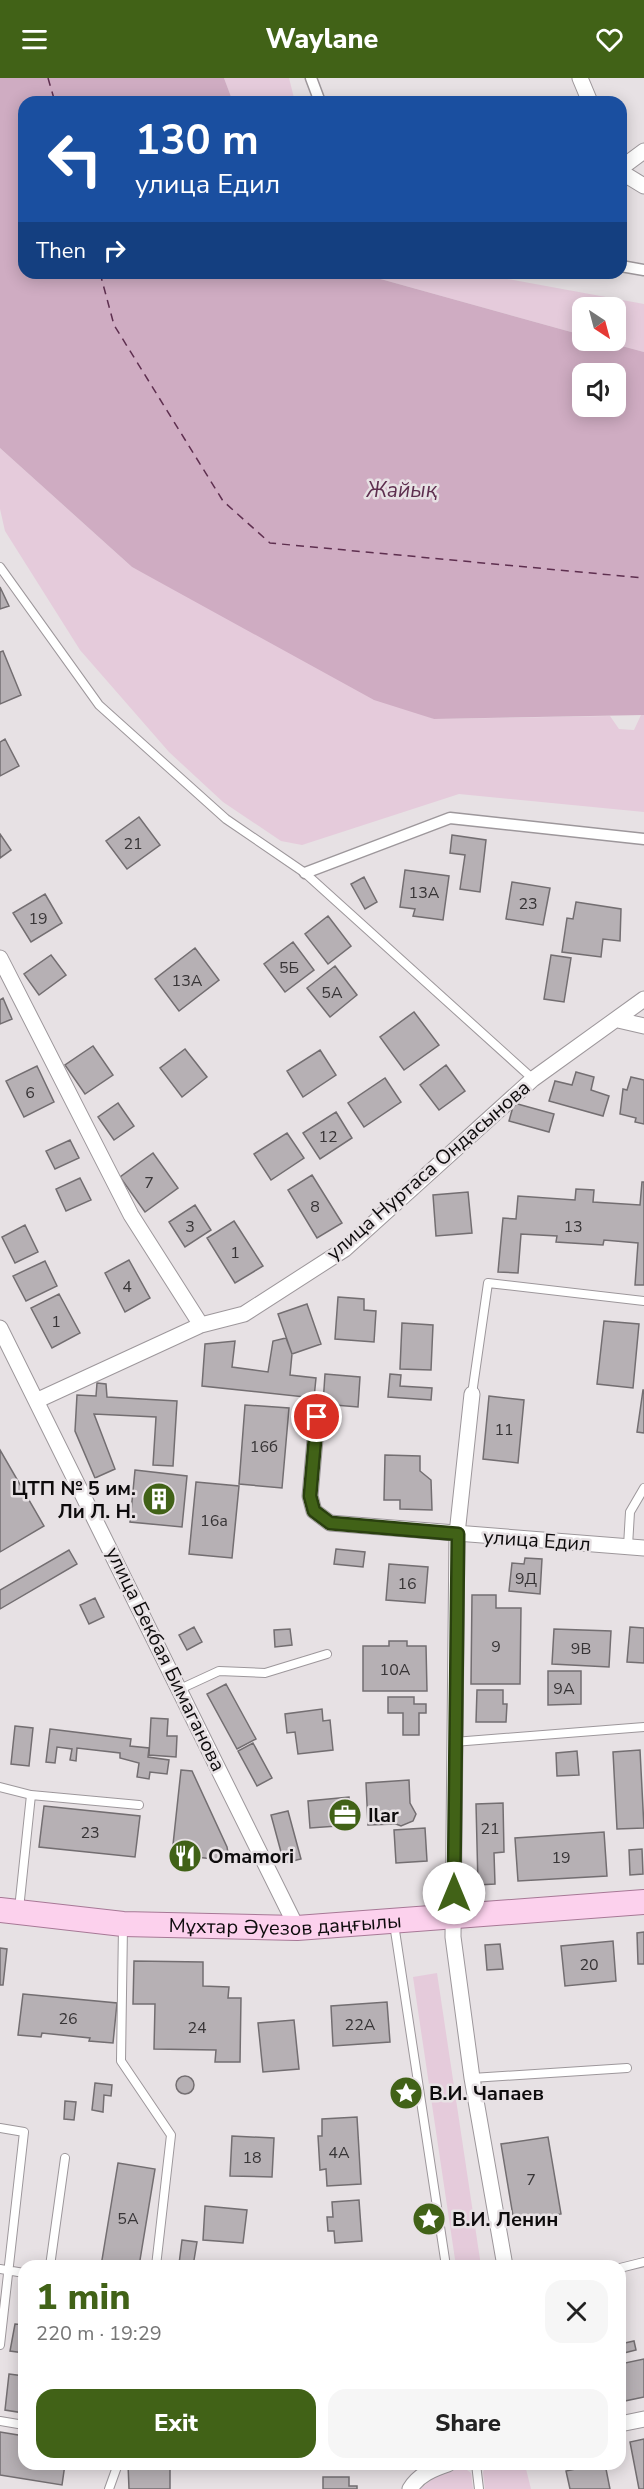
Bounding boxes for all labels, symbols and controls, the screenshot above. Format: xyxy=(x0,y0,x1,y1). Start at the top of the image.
text: Waylane xyxy=(266,21,378,58)
icon: menu xyxy=(18,23,51,56)
icon: heart xyxy=(593,23,626,56)
text: 130 m xyxy=(135,112,259,169)
icon: left xyxy=(36,120,114,198)
text: улица Едил xyxy=(135,166,280,203)
icon: right xyxy=(98,234,131,267)
text: Then xyxy=(36,236,86,266)
north arrow xyxy=(572,297,626,351)
map controls xyxy=(572,297,626,417)
button: sound xyxy=(572,363,626,417)
water label: Жайық xyxy=(365,476,438,504)
house number: 21 xyxy=(123,833,143,855)
house number: 13А xyxy=(409,882,440,904)
house number: 23 xyxy=(518,893,538,915)
house number: 19 xyxy=(28,908,48,930)
house number: 5Б xyxy=(279,957,299,979)
house number: 13А xyxy=(172,970,203,992)
house number: 5А xyxy=(321,982,343,1004)
street label: улица Нуртаса Ондасынова xyxy=(321,1074,536,1267)
house number: 6 xyxy=(25,1082,35,1104)
house number: 12 xyxy=(318,1126,338,1148)
house number: 7 xyxy=(144,1172,154,1194)
house number: 8 xyxy=(310,1196,320,1218)
house number: 3 xyxy=(185,1216,195,1238)
house number: 13 xyxy=(563,1216,583,1238)
house number: 1 xyxy=(230,1242,240,1264)
house number: 4 xyxy=(122,1276,132,1298)
house number: 1 xyxy=(51,1311,61,1333)
pin xyxy=(291,1391,342,1442)
icon: arrive xyxy=(300,1400,333,1433)
house number: 11 xyxy=(494,1419,514,1441)
house number: 16б xyxy=(250,1436,278,1458)
place label: ЦТП № 5 им. Ли Л. Н. xyxy=(12,1475,136,1525)
building icon: ЦТП № 5 им. Ли Л. Н. xyxy=(141,1481,177,1517)
house number: 16а xyxy=(200,1510,228,1532)
street label: улица Едил xyxy=(482,1523,592,1558)
street label: улица Бекбая Бимаганова xyxy=(99,1542,232,1776)
house number: 9Д xyxy=(515,1568,538,1590)
house number: 16 xyxy=(397,1573,417,1595)
house number: 9 xyxy=(491,1636,501,1658)
house number: 9В xyxy=(571,1638,591,1660)
house number: 10А xyxy=(380,1659,411,1681)
house number: 9А xyxy=(553,1678,575,1700)
office icon: Ilar xyxy=(327,1797,363,1833)
place label: Ilar xyxy=(368,1802,399,1829)
house number: 21 xyxy=(480,1818,500,1840)
house number: 23 xyxy=(80,1822,100,1844)
restaurant icon: Omamori xyxy=(167,1838,203,1874)
place label: Omamori xyxy=(208,1843,294,1870)
house number: 19 xyxy=(551,1847,571,1869)
position arrow xyxy=(422,1861,486,1925)
street label: Мұхтар Әуезов даңғылы xyxy=(168,1907,403,1942)
house number: 20 xyxy=(579,1954,599,1976)
house number: 26 xyxy=(58,2008,78,2030)
house number: 22А xyxy=(345,2014,376,2036)
house number: 24 xyxy=(187,2017,207,2039)
place icon: В.И. Чапаев xyxy=(388,2075,424,2111)
place label: В.И. Чапаев xyxy=(429,2080,544,2107)
house number: 4А xyxy=(328,2142,350,2164)
house number: 18 xyxy=(242,2147,262,2169)
house number: 7 xyxy=(526,2169,536,2191)
place icon: В.И. Ленин xyxy=(411,2201,447,2237)
place label: В.И. Ленин xyxy=(452,2206,558,2233)
house number: 5А xyxy=(117,2208,139,2230)
text: 1 min xyxy=(36,2273,131,2322)
button: close xyxy=(545,2280,608,2343)
text: 220 m · 19:29 xyxy=(36,2320,162,2347)
button: Exit xyxy=(36,2389,316,2458)
button: Share xyxy=(328,2389,608,2458)

